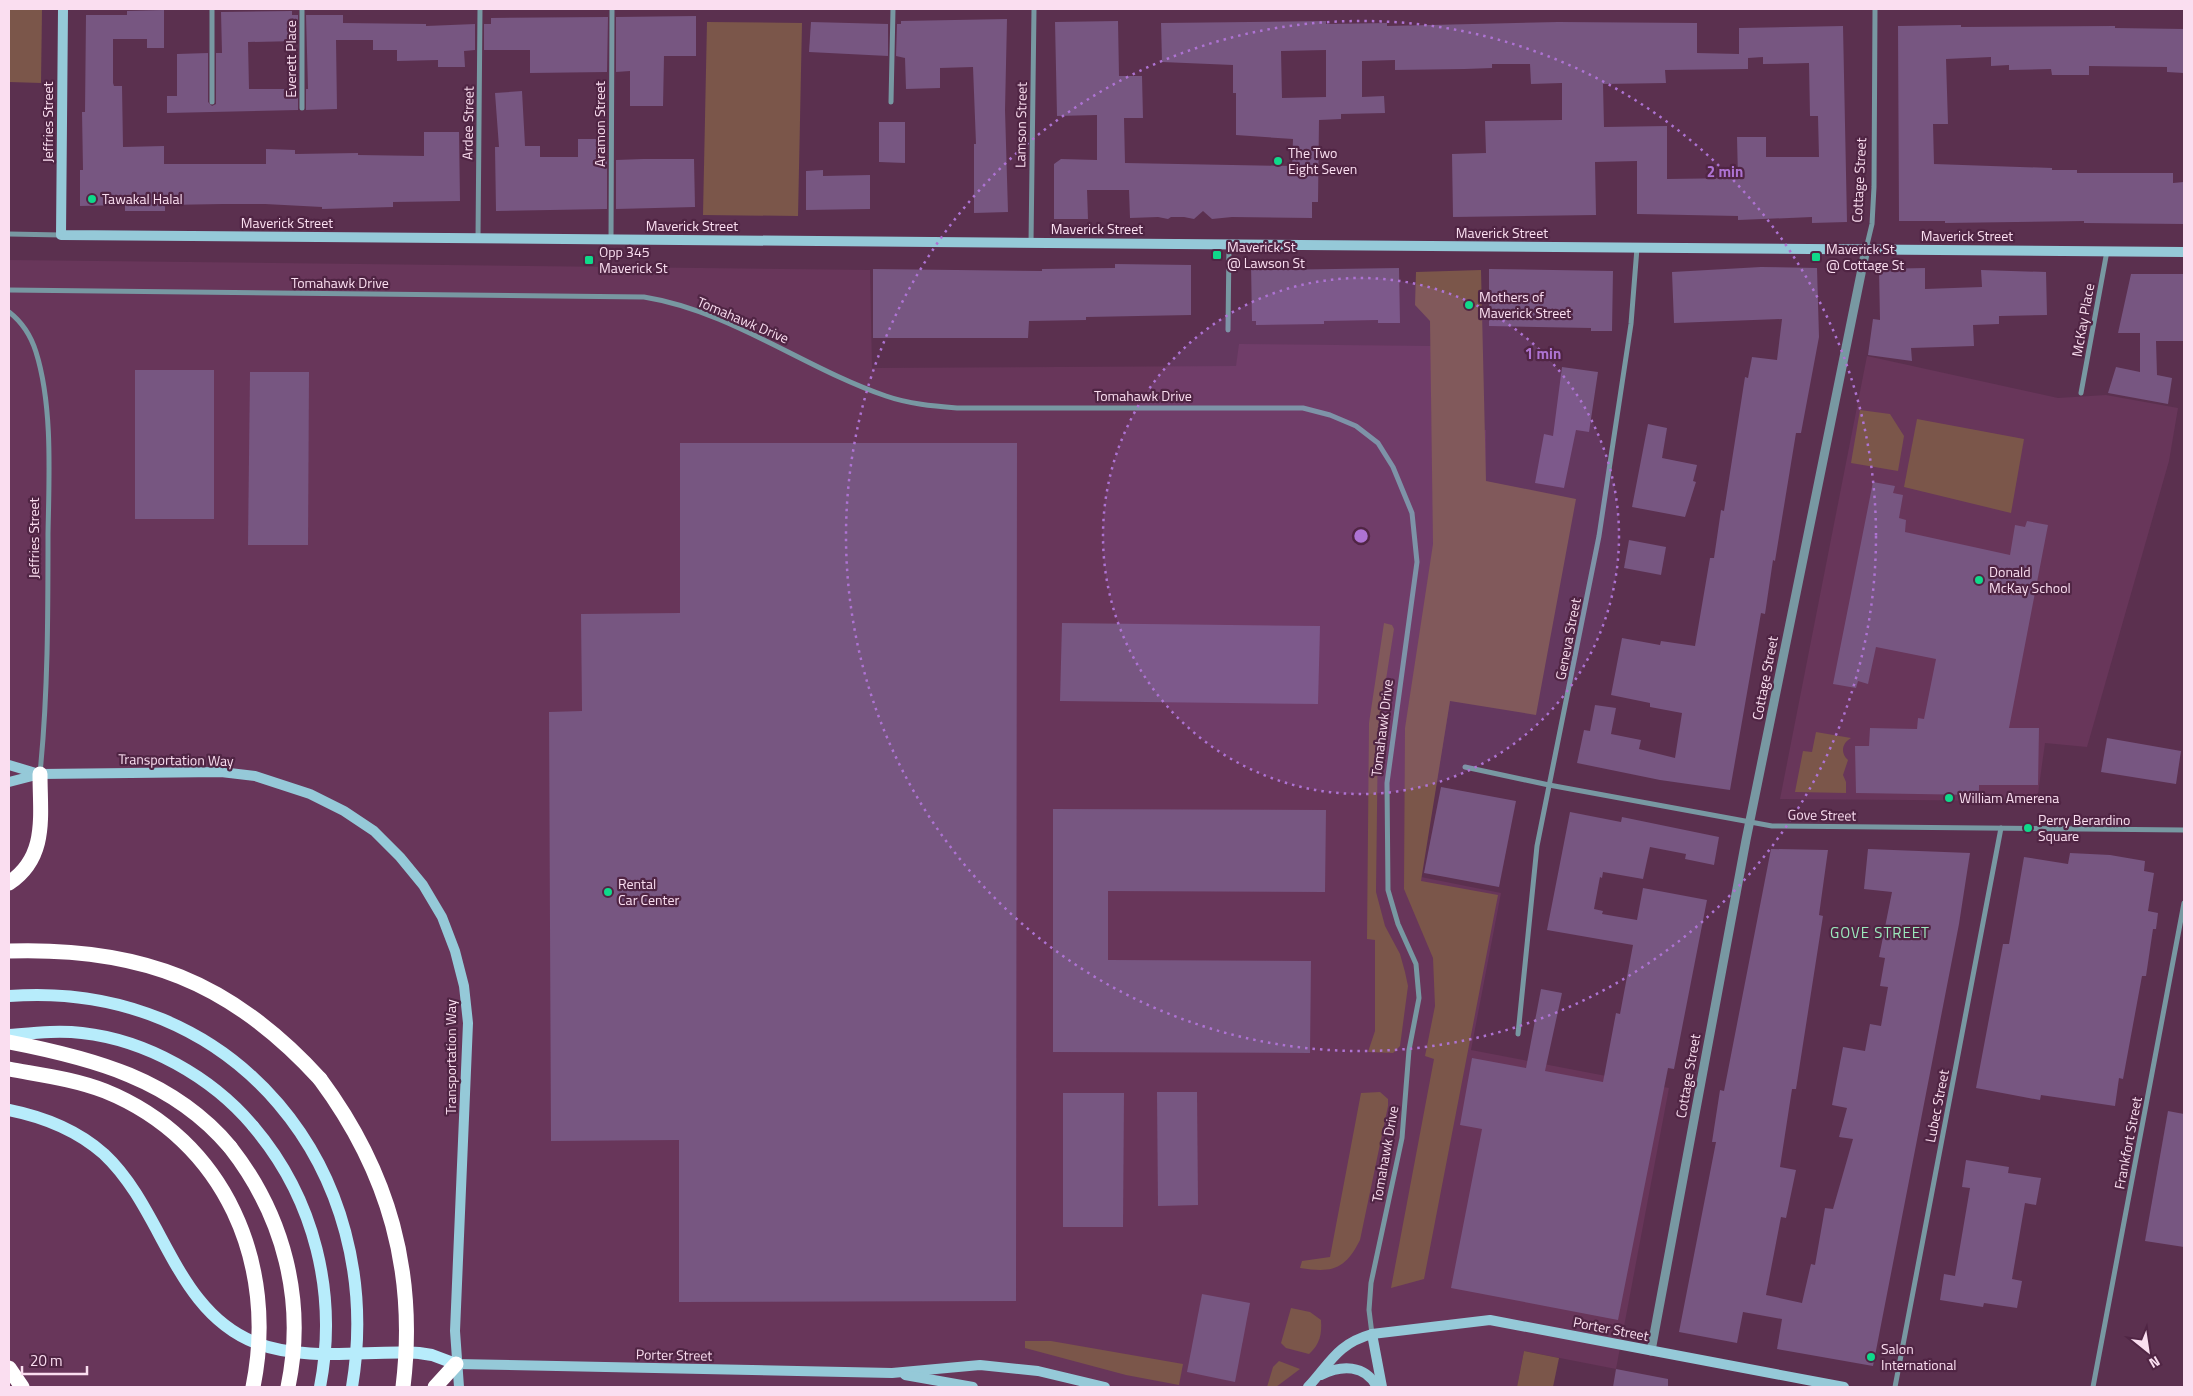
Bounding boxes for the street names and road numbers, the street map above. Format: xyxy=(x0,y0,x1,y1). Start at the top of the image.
street label: Everett Place xyxy=(280,20,301,98)
street label: Jeffries Street xyxy=(37,81,58,162)
street label: Aramon Street xyxy=(589,81,610,167)
street label: Lamson Street xyxy=(1009,82,1032,168)
street label: Ardee Street xyxy=(456,86,479,160)
street label: Cottage Street xyxy=(1846,137,1871,223)
street label: Maverick Street xyxy=(241,212,333,233)
street label: Maverick Street xyxy=(646,215,738,236)
street label: Maverick Street xyxy=(1051,218,1143,239)
street label: Maverick Street xyxy=(1456,222,1548,243)
street label: Maverick Street xyxy=(1921,225,2013,246)
street label: Tomahawk Drive xyxy=(291,272,389,293)
street label: McKay Place xyxy=(2066,282,2099,358)
street label: Tomahawk Drive xyxy=(694,291,792,348)
street label: Tomahawk Drive xyxy=(1094,385,1192,406)
street label: Jeffries Street xyxy=(23,497,44,578)
street label: Geneva Street xyxy=(1549,596,1586,682)
street label: Cottage Street xyxy=(1746,634,1783,722)
street label: Tomahawk Drive xyxy=(1365,678,1398,778)
street label: Transportation Way xyxy=(118,748,234,771)
street label: Gove Street xyxy=(1787,803,1857,826)
street label: Transportation Way xyxy=(440,999,461,1115)
street label: Cottage Street xyxy=(1670,1032,1705,1120)
street label: Lubec Street xyxy=(1919,1068,1954,1144)
street label: Frankfort Street xyxy=(2108,1095,2147,1191)
street label: Tomahawk Drive xyxy=(1366,1104,1403,1204)
street label: Porter Street xyxy=(1572,1311,1651,1346)
street label: Porter Street xyxy=(636,1343,713,1366)

